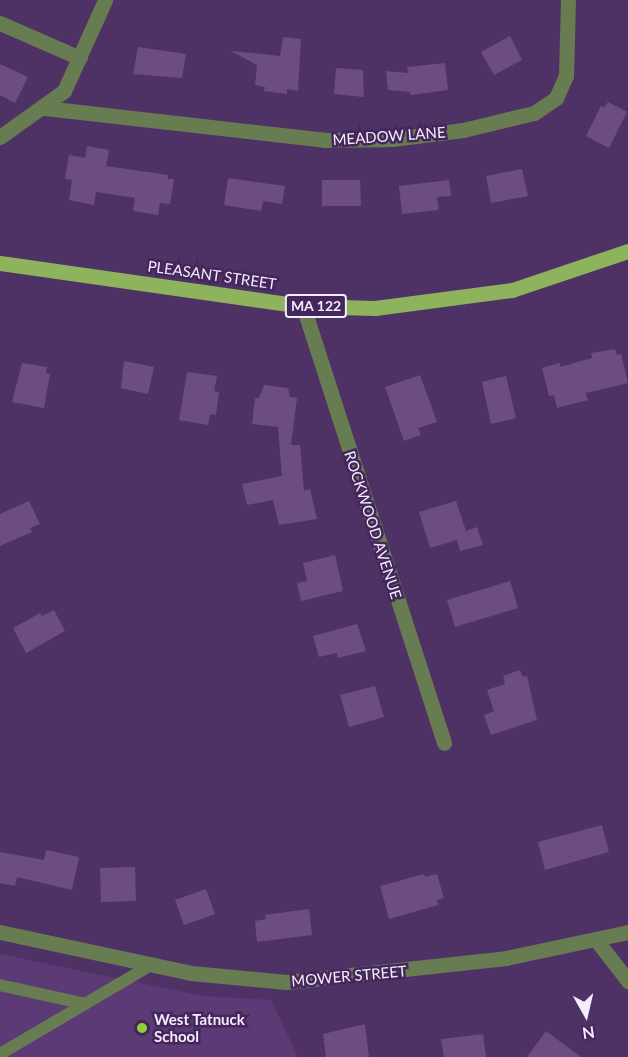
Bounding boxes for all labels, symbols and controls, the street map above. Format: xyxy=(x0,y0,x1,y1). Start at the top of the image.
street label: MEADOW LANE xyxy=(332,123,446,149)
street label: PLEASANT STREET xyxy=(146,257,278,293)
road number: MA 122 xyxy=(284,295,348,317)
street label: ROCKWOOD AVENUE xyxy=(340,448,406,602)
street label: MOWER STREET xyxy=(291,962,407,990)
north arrow xyxy=(556,985,616,1045)
place label: West Tatnuck School xyxy=(154,1010,245,1045)
marker: West Tatnuck School xyxy=(135,1021,149,1035)
text: N xyxy=(581,1023,596,1044)

